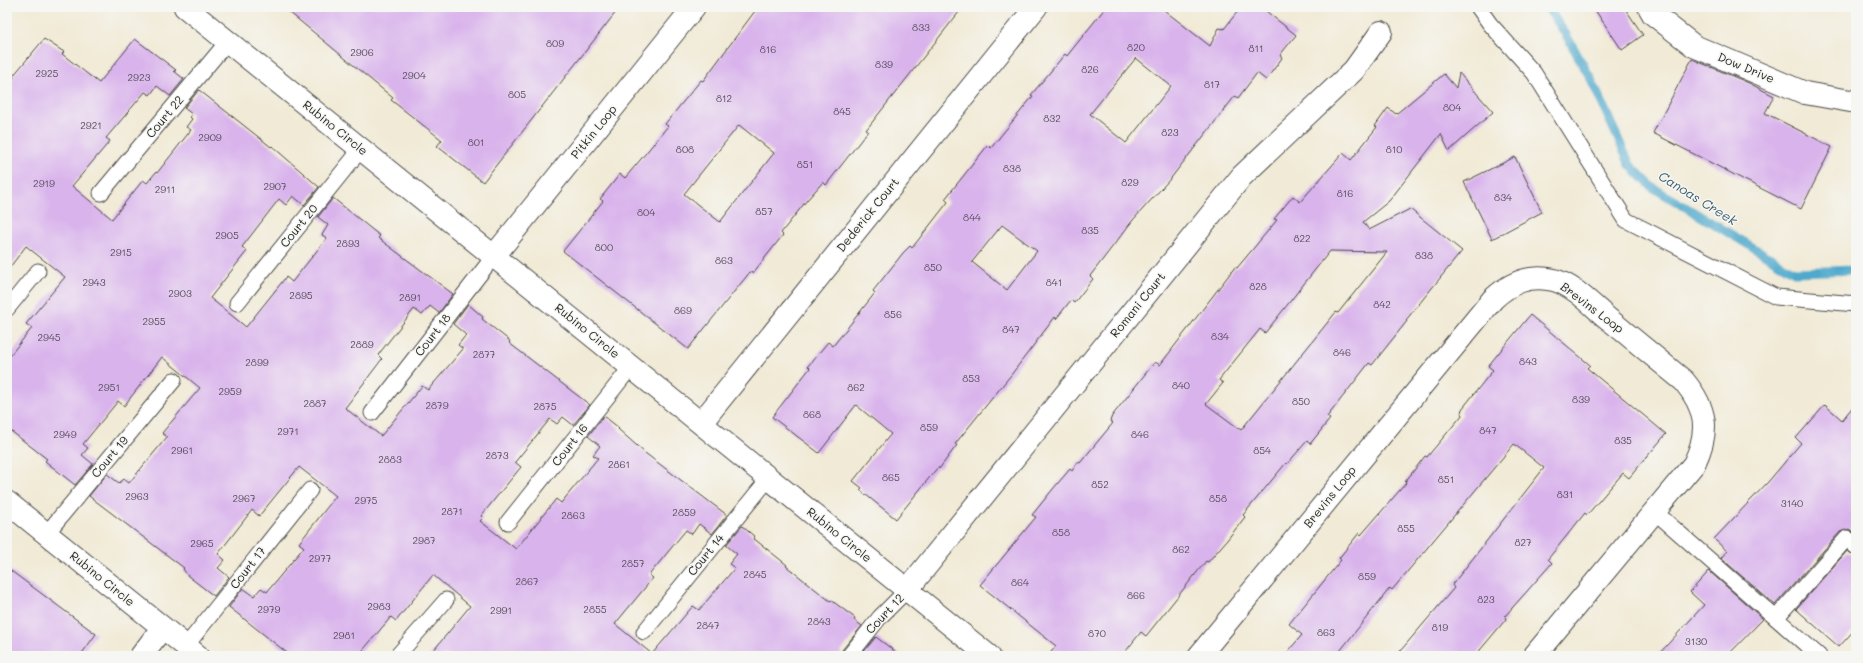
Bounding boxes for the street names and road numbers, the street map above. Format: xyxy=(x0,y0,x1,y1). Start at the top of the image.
street label: Dow Drive xyxy=(1716,48,1777,86)
street label: Court 22 xyxy=(142,92,187,141)
street label: Rubino Circle xyxy=(300,96,371,158)
street label: Pitkin Loop xyxy=(567,101,620,162)
street label: Dederick Court xyxy=(832,174,902,255)
street label: Court 20 xyxy=(276,200,321,250)
street label: Romani Court xyxy=(1106,268,1168,340)
street label: Brevins Loop xyxy=(1558,278,1627,336)
street label: Rubino Circle xyxy=(552,299,623,361)
street label: Court 18 xyxy=(411,310,454,359)
street label: Court 16 xyxy=(548,420,591,469)
street label: Court 19 xyxy=(87,432,131,481)
street label: Brevins Loop xyxy=(1299,462,1359,531)
street label: Rubino Circle xyxy=(804,503,875,565)
street label: Court 14 xyxy=(683,530,727,579)
street label: Court 17 xyxy=(226,543,269,592)
street label: Rubino Circle xyxy=(67,547,138,609)
street label: Court 12 xyxy=(862,590,907,637)

